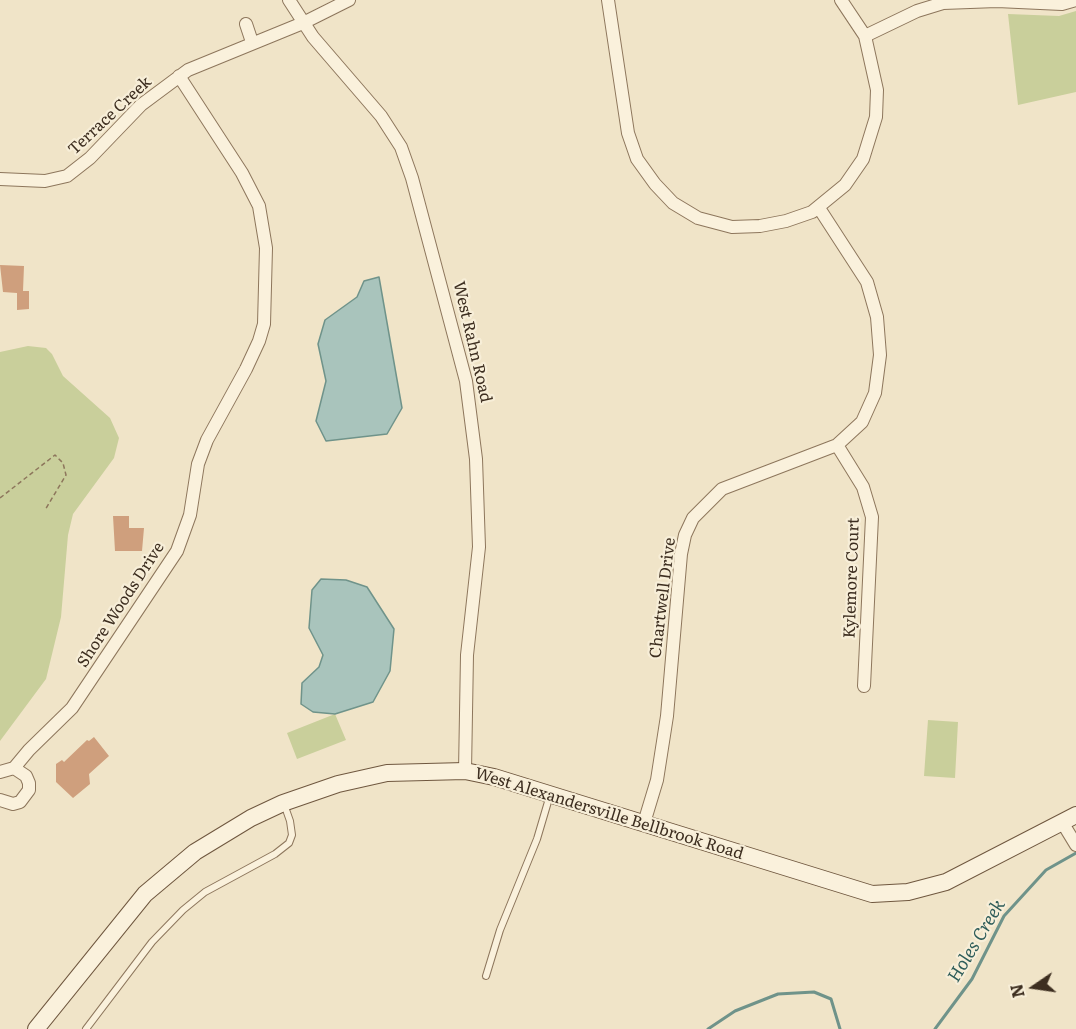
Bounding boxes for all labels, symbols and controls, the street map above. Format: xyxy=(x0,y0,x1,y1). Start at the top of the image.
street label: Terrace Creek xyxy=(64,73,156,159)
street label: West Rahn Road xyxy=(449,279,495,405)
street label: Kylemore Court xyxy=(840,517,864,639)
street label: Chartwell Drive xyxy=(646,537,680,659)
street label: Shore Woods Drive xyxy=(73,539,169,671)
street label: West Alexandersville Bellbrook Road xyxy=(472,764,746,864)
water label: Holes Creek xyxy=(944,896,1010,986)
north arrow xyxy=(1004,957,1064,1017)
text: N xyxy=(1003,982,1030,1000)

